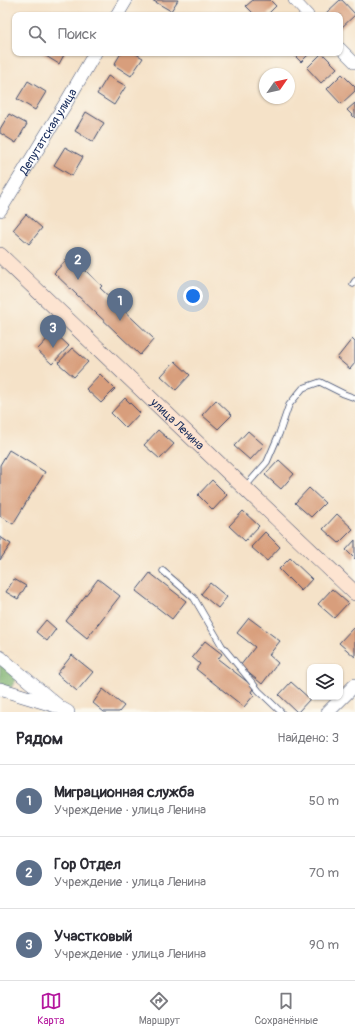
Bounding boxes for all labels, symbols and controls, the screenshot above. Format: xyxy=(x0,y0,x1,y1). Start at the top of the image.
search box xyxy=(12,12,343,56)
icon: search xyxy=(26,23,48,45)
text: Поиск xyxy=(58,25,97,44)
north arrow xyxy=(259,68,295,104)
street label: Депутатская улица xyxy=(16,86,80,178)
pin: 2 xyxy=(65,247,91,280)
your location xyxy=(183,286,203,306)
pin: 1 xyxy=(107,288,133,321)
pin: 3 xyxy=(40,315,66,348)
street label: улица Ленина xyxy=(147,394,208,453)
map controls xyxy=(307,664,343,700)
button: layers xyxy=(307,664,343,700)
text: Рядом xyxy=(16,728,63,749)
text: Найдено: 3 xyxy=(277,730,339,746)
text: Миграционная служба xyxy=(54,783,194,802)
text: 1 xyxy=(26,793,32,809)
text: 50 m xyxy=(309,793,339,809)
text: Учреждение · улица Ленина xyxy=(54,802,206,818)
text: Гор Отдел xyxy=(54,855,121,874)
text: 2 xyxy=(25,865,33,881)
text: 70 m xyxy=(309,865,339,881)
text: Учреждение · улица Ленина xyxy=(54,874,206,890)
text: Участковый xyxy=(54,927,132,946)
text: 3 xyxy=(25,937,33,953)
text: 90 m xyxy=(309,937,339,953)
text: Учреждение · улица Ленина xyxy=(54,946,206,962)
tab: Карта xyxy=(37,990,64,1027)
tab: Маршрут xyxy=(139,990,180,1027)
tab: Сохранённые xyxy=(254,990,318,1027)

